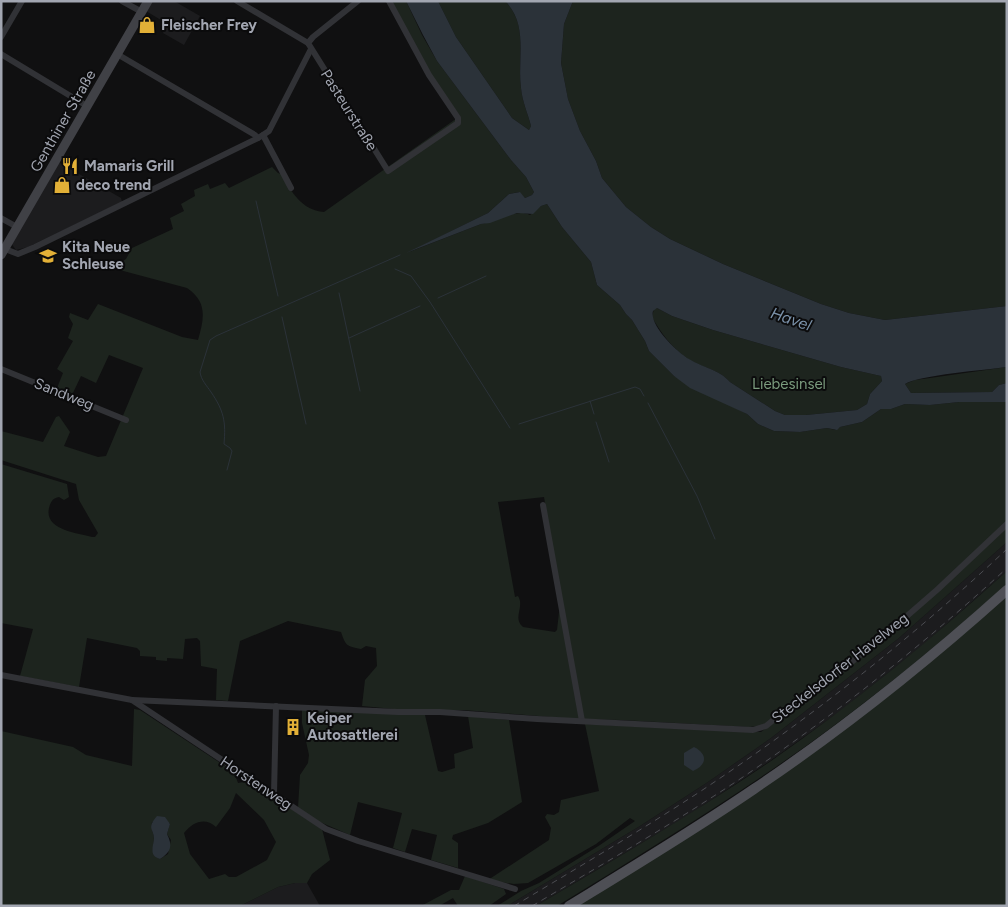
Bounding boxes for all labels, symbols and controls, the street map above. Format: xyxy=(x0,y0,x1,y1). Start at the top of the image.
shop icon: Fleischer Frey xyxy=(137,15,157,35)
place label: Fleischer Frey xyxy=(161,16,257,34)
street label: Pasteurstraße xyxy=(317,66,381,154)
street label: Genthiner Straße xyxy=(26,67,100,175)
restaurant icon: Mamaris Grill xyxy=(60,156,80,176)
place label: Mamaris Grill xyxy=(84,157,174,175)
shop icon: deco trend xyxy=(52,175,72,195)
place label: deco trend xyxy=(76,176,151,194)
place label: Kita Neue Schleuse xyxy=(62,238,131,273)
school or university icon: Kita Neue Schleuse xyxy=(38,246,58,266)
water label: Havel xyxy=(768,303,814,335)
street label: Sandweg xyxy=(32,374,96,414)
park label: Liebesinsel xyxy=(752,375,826,393)
street label: Steckelsdorfer Havelweg xyxy=(768,609,912,727)
place label: Keiper Autosattlerei xyxy=(307,709,398,744)
building icon: Keiper Autosattlerei xyxy=(283,717,303,737)
street label: Horstenweg xyxy=(217,752,295,814)

